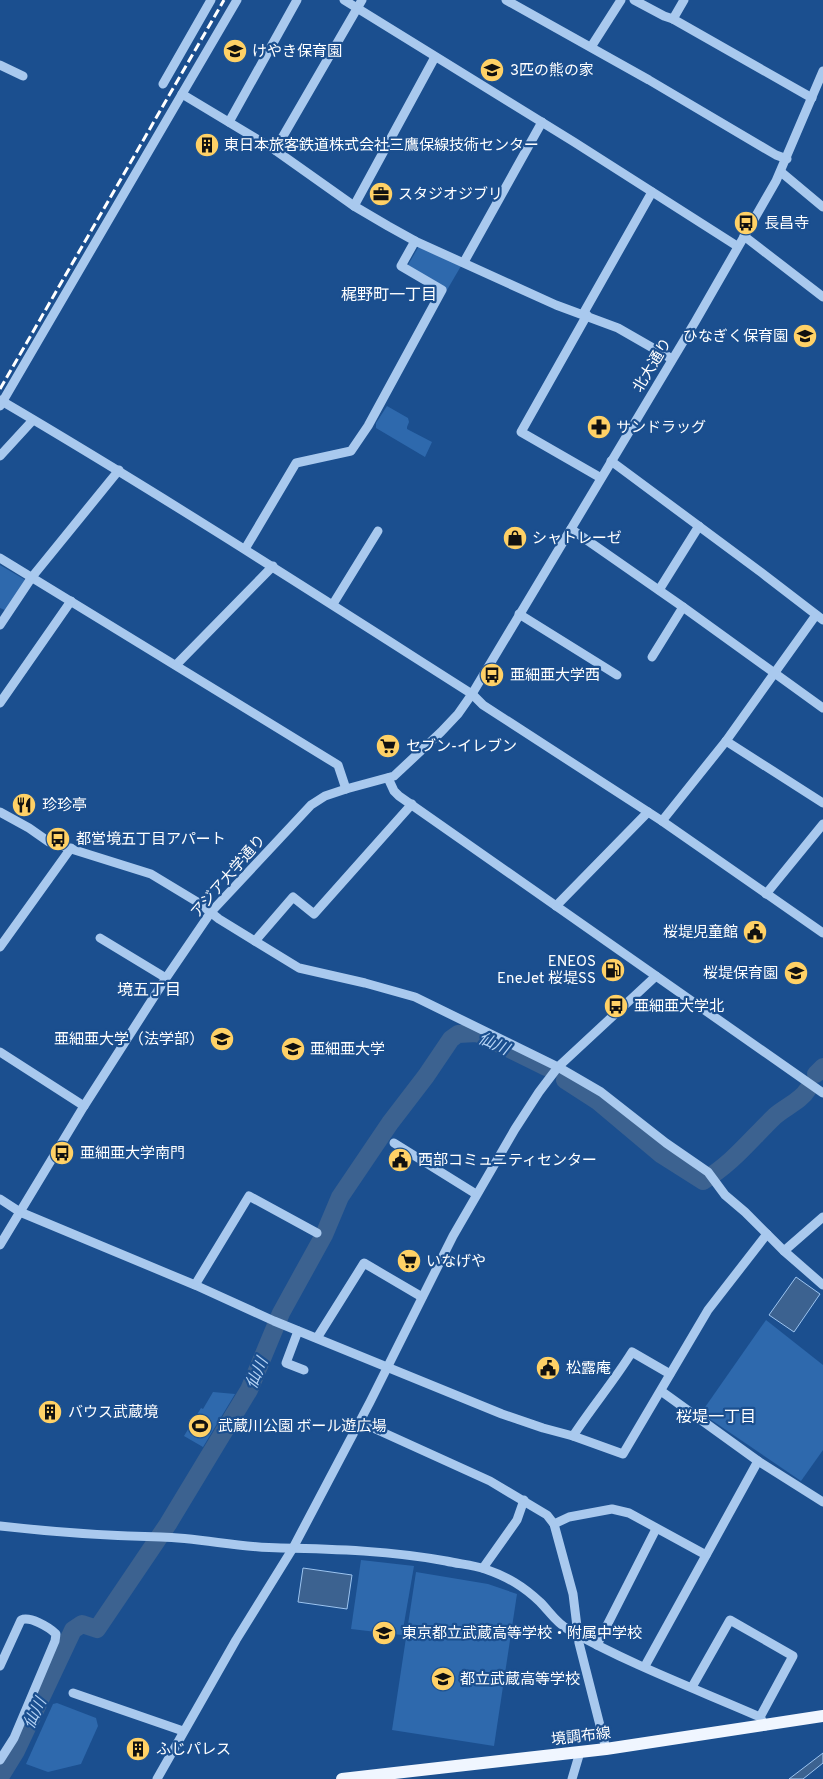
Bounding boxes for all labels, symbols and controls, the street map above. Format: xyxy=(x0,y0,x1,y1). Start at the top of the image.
school or university icon: けやき保育園 xyxy=(222,38,248,64)
place label: けやき保育園 xyxy=(252,43,342,62)
school or university icon: 3匹の熊の家 xyxy=(479,57,505,83)
place label: 3匹の熊の家 xyxy=(510,62,594,81)
building icon: 東日本旅客鉄道株式会社三鷹保線技術センター xyxy=(194,132,220,158)
place label: 東日本旅客鉄道株式会社三鷹保線技術センター xyxy=(224,136,539,156)
office icon: スタジオジブリ xyxy=(368,181,394,207)
place label: スタジオジブリ xyxy=(398,186,503,205)
bus stop icon: 長昌寺 xyxy=(733,210,759,236)
place label: 長昌寺 xyxy=(764,215,809,234)
district label: 梶野町一丁目 xyxy=(341,286,437,306)
school or university icon: ひなぎく保育園 xyxy=(792,323,818,349)
place label: ひなぎく保育園 xyxy=(683,328,788,347)
street label: 北大通り xyxy=(629,335,677,396)
pharmacy icon: サンドラッグ xyxy=(586,414,612,440)
place label: サンドラッグ xyxy=(616,419,706,438)
shop icon: シャトレーゼ xyxy=(502,525,528,551)
place label: シャトレーゼ xyxy=(532,530,622,549)
bus stop icon: 亜細亜大学西 xyxy=(479,662,505,688)
place label: 亜細亜大学西 xyxy=(510,667,600,686)
supermarket icon: セブン-イレブン xyxy=(375,733,401,759)
place label: セブン-イレブン xyxy=(406,738,517,757)
restaurant icon: 珍珍亭 xyxy=(11,792,37,818)
place label: 珍珍亭 xyxy=(42,797,87,816)
bus stop icon: 都営境五丁目アパート xyxy=(45,826,71,852)
place label: 都営境五丁目アパート xyxy=(76,831,226,850)
street label: アジア大学通り xyxy=(188,831,271,923)
public building icon: 桜堤児童館 xyxy=(742,919,768,945)
place label: 桜堤児童館 xyxy=(663,924,738,943)
place label: ENEOS EneJet 桜堤SS xyxy=(497,953,596,989)
fuel station icon: ENEOS EneJet 桜堤SS xyxy=(600,957,626,983)
school or university icon: 桜堤保育園 xyxy=(783,960,809,986)
place label: 桜堤保育園 xyxy=(703,965,778,984)
district label: 境五丁目 xyxy=(117,981,181,1001)
bus stop icon: 亜細亜大学北 xyxy=(603,993,629,1019)
place label: 亜細亜大学北 xyxy=(634,997,724,1017)
school or university icon: 亜細亜大学（法学部） xyxy=(209,1026,235,1052)
water label: 仙川 xyxy=(474,1029,514,1061)
place label: 亜細亜大学（法学部） xyxy=(54,1031,204,1050)
school or university icon: 亜細亜大学 xyxy=(280,1036,306,1062)
place label: 亜細亜大学 xyxy=(310,1041,385,1060)
bus stop icon: 亜細亜大学南門 xyxy=(49,1140,75,1166)
place label: 亜細亜大学南門 xyxy=(80,1145,185,1164)
public building icon: 西部コミュニティセンター xyxy=(387,1147,413,1173)
place label: 西部コミュニティセンター xyxy=(418,1152,597,1171)
supermarket icon: いなげや xyxy=(396,1248,422,1274)
place label: いなげや xyxy=(426,1253,486,1272)
water label: 仙川 xyxy=(242,1353,274,1392)
public building icon: 松露庵 xyxy=(535,1355,561,1381)
place label: 松露庵 xyxy=(566,1360,611,1379)
building icon: バウス武蔵境 xyxy=(37,1399,63,1425)
place label: バウス武蔵境 xyxy=(68,1404,158,1423)
district label: 桜堤一丁目 xyxy=(676,1408,756,1428)
sports icon: 武蔵川公園 ボール遊広場 xyxy=(187,1413,213,1439)
place label: 武蔵川公園 ボール遊広場 xyxy=(218,1417,387,1437)
school or university icon: 東京都立武蔵高等学校・附属中学校 xyxy=(371,1620,397,1646)
place label: 東京都立武蔵高等学校・附属中学校 xyxy=(402,1624,642,1644)
school or university icon: 都立武蔵高等学校 xyxy=(430,1666,456,1692)
place label: 都立武蔵高等学校 xyxy=(460,1671,580,1690)
water label: 仙川 xyxy=(20,1693,52,1733)
street label: 境調布線 xyxy=(550,1724,612,1751)
building icon: ふじパレス xyxy=(125,1736,151,1762)
place label: ふじパレス xyxy=(156,1741,231,1760)

